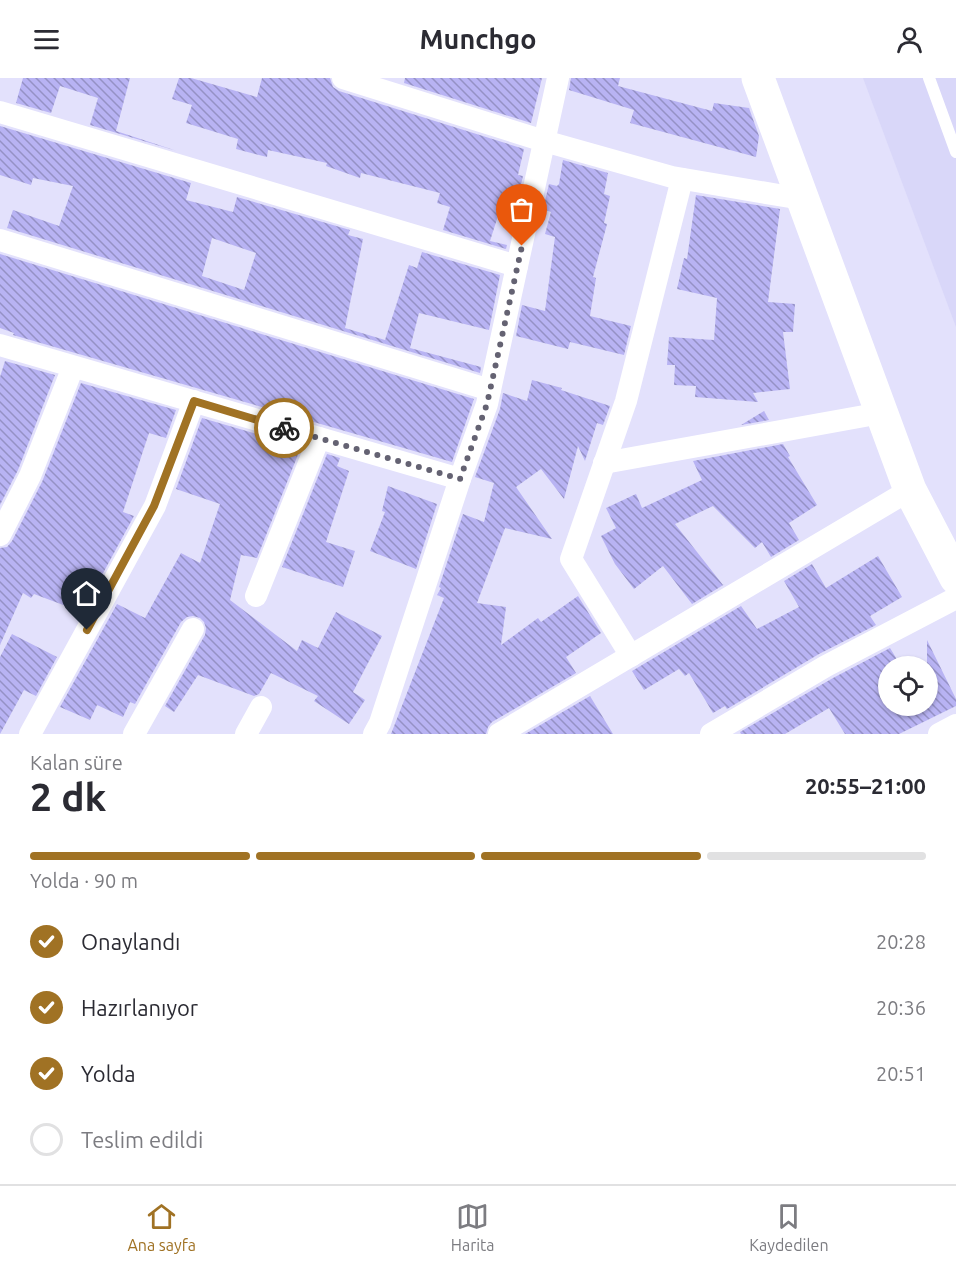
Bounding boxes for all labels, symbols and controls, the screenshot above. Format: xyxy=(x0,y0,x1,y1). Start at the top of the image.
icon: menu xyxy=(30,23,63,56)
icon: person xyxy=(893,23,926,56)
text: Munchgo xyxy=(420,24,536,54)
pin xyxy=(496,184,547,246)
icon: bag xyxy=(505,193,538,226)
courier xyxy=(254,398,314,458)
icon: bike xyxy=(268,412,301,445)
pin xyxy=(61,568,112,630)
icon: home xyxy=(70,577,103,610)
map controls xyxy=(878,656,938,716)
button: locate xyxy=(878,656,938,716)
text: Kalan süre xyxy=(30,751,123,774)
text: 20:55–21:00 xyxy=(805,773,926,798)
text: 2 dk xyxy=(30,775,106,818)
text: Yolda · 90 m xyxy=(30,869,138,892)
icon: check xyxy=(30,925,63,958)
text: Onaylandı xyxy=(81,929,180,954)
text: 20:28 xyxy=(876,930,926,953)
icon: check xyxy=(30,991,63,1024)
text: Hazırlanıyor xyxy=(81,995,198,1020)
text: 20:36 xyxy=(876,996,926,1019)
icon: check xyxy=(30,1057,63,1090)
text: Yolda xyxy=(81,1061,136,1086)
text: 20:51 xyxy=(876,1062,926,1085)
text: Teslim edildi xyxy=(81,1127,203,1152)
tab: Ana sayfa xyxy=(127,1200,196,1254)
tab: Harita xyxy=(451,1200,495,1254)
tab: Kaydedilen xyxy=(749,1200,829,1254)

